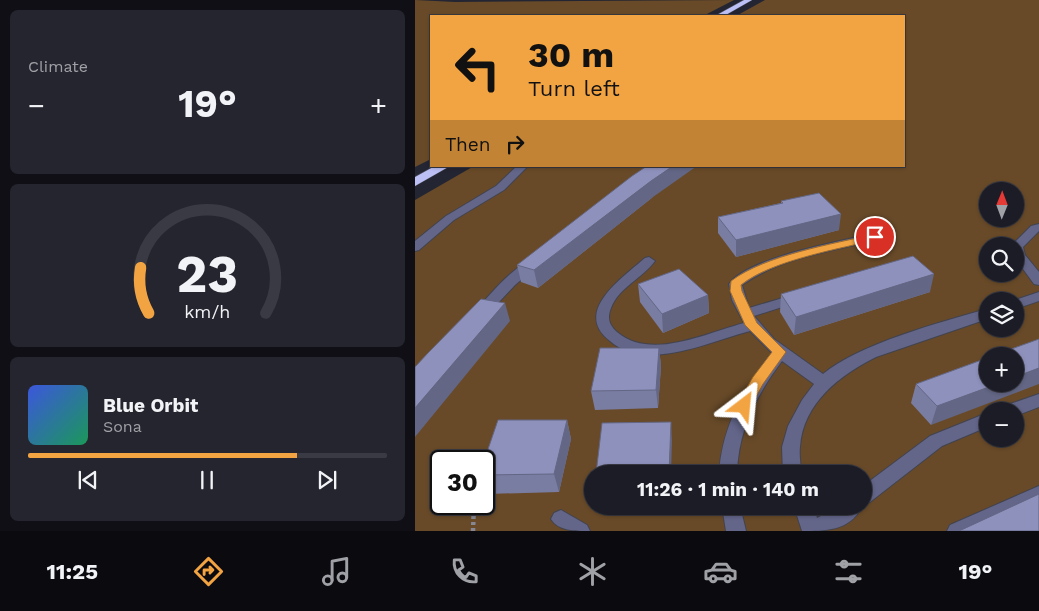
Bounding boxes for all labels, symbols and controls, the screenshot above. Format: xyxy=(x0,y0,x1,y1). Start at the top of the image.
text: 30 m xyxy=(528,34,614,76)
icon: left xyxy=(445,35,510,100)
text: Climate xyxy=(28,57,88,76)
text: Turn left xyxy=(528,76,620,101)
text: 19° xyxy=(178,82,237,126)
text: − xyxy=(28,89,45,122)
text: + xyxy=(370,89,387,122)
icon: right xyxy=(501,130,529,158)
text: Then xyxy=(445,133,491,156)
north arrow xyxy=(979,182,1024,228)
map controls xyxy=(979,182,1024,447)
pin xyxy=(854,216,896,258)
icon: arrive xyxy=(861,223,889,251)
button: search xyxy=(979,237,1024,282)
text: 23 xyxy=(177,244,238,305)
button: layers xyxy=(979,292,1024,337)
text: km/h xyxy=(184,301,231,322)
button: + xyxy=(979,347,1024,392)
position arrow xyxy=(717,379,769,431)
text: Blue Orbit xyxy=(103,394,198,417)
button: − xyxy=(979,402,1024,447)
text: Sona xyxy=(103,417,142,436)
speed limit sign: 30 xyxy=(430,450,495,515)
icon: previous xyxy=(74,466,102,494)
icon: pause xyxy=(193,466,221,494)
icon: next xyxy=(313,466,341,494)
text: 11:26 · 1 min · 140 m xyxy=(637,478,819,501)
icon: directions xyxy=(191,554,226,589)
icon: music xyxy=(319,554,354,589)
icon: phone xyxy=(447,554,482,589)
icon: climate xyxy=(575,554,610,589)
icon: car xyxy=(703,554,738,589)
icon: filters xyxy=(831,554,866,589)
text: 11:25 xyxy=(46,559,98,584)
text: 19° xyxy=(959,559,993,584)

